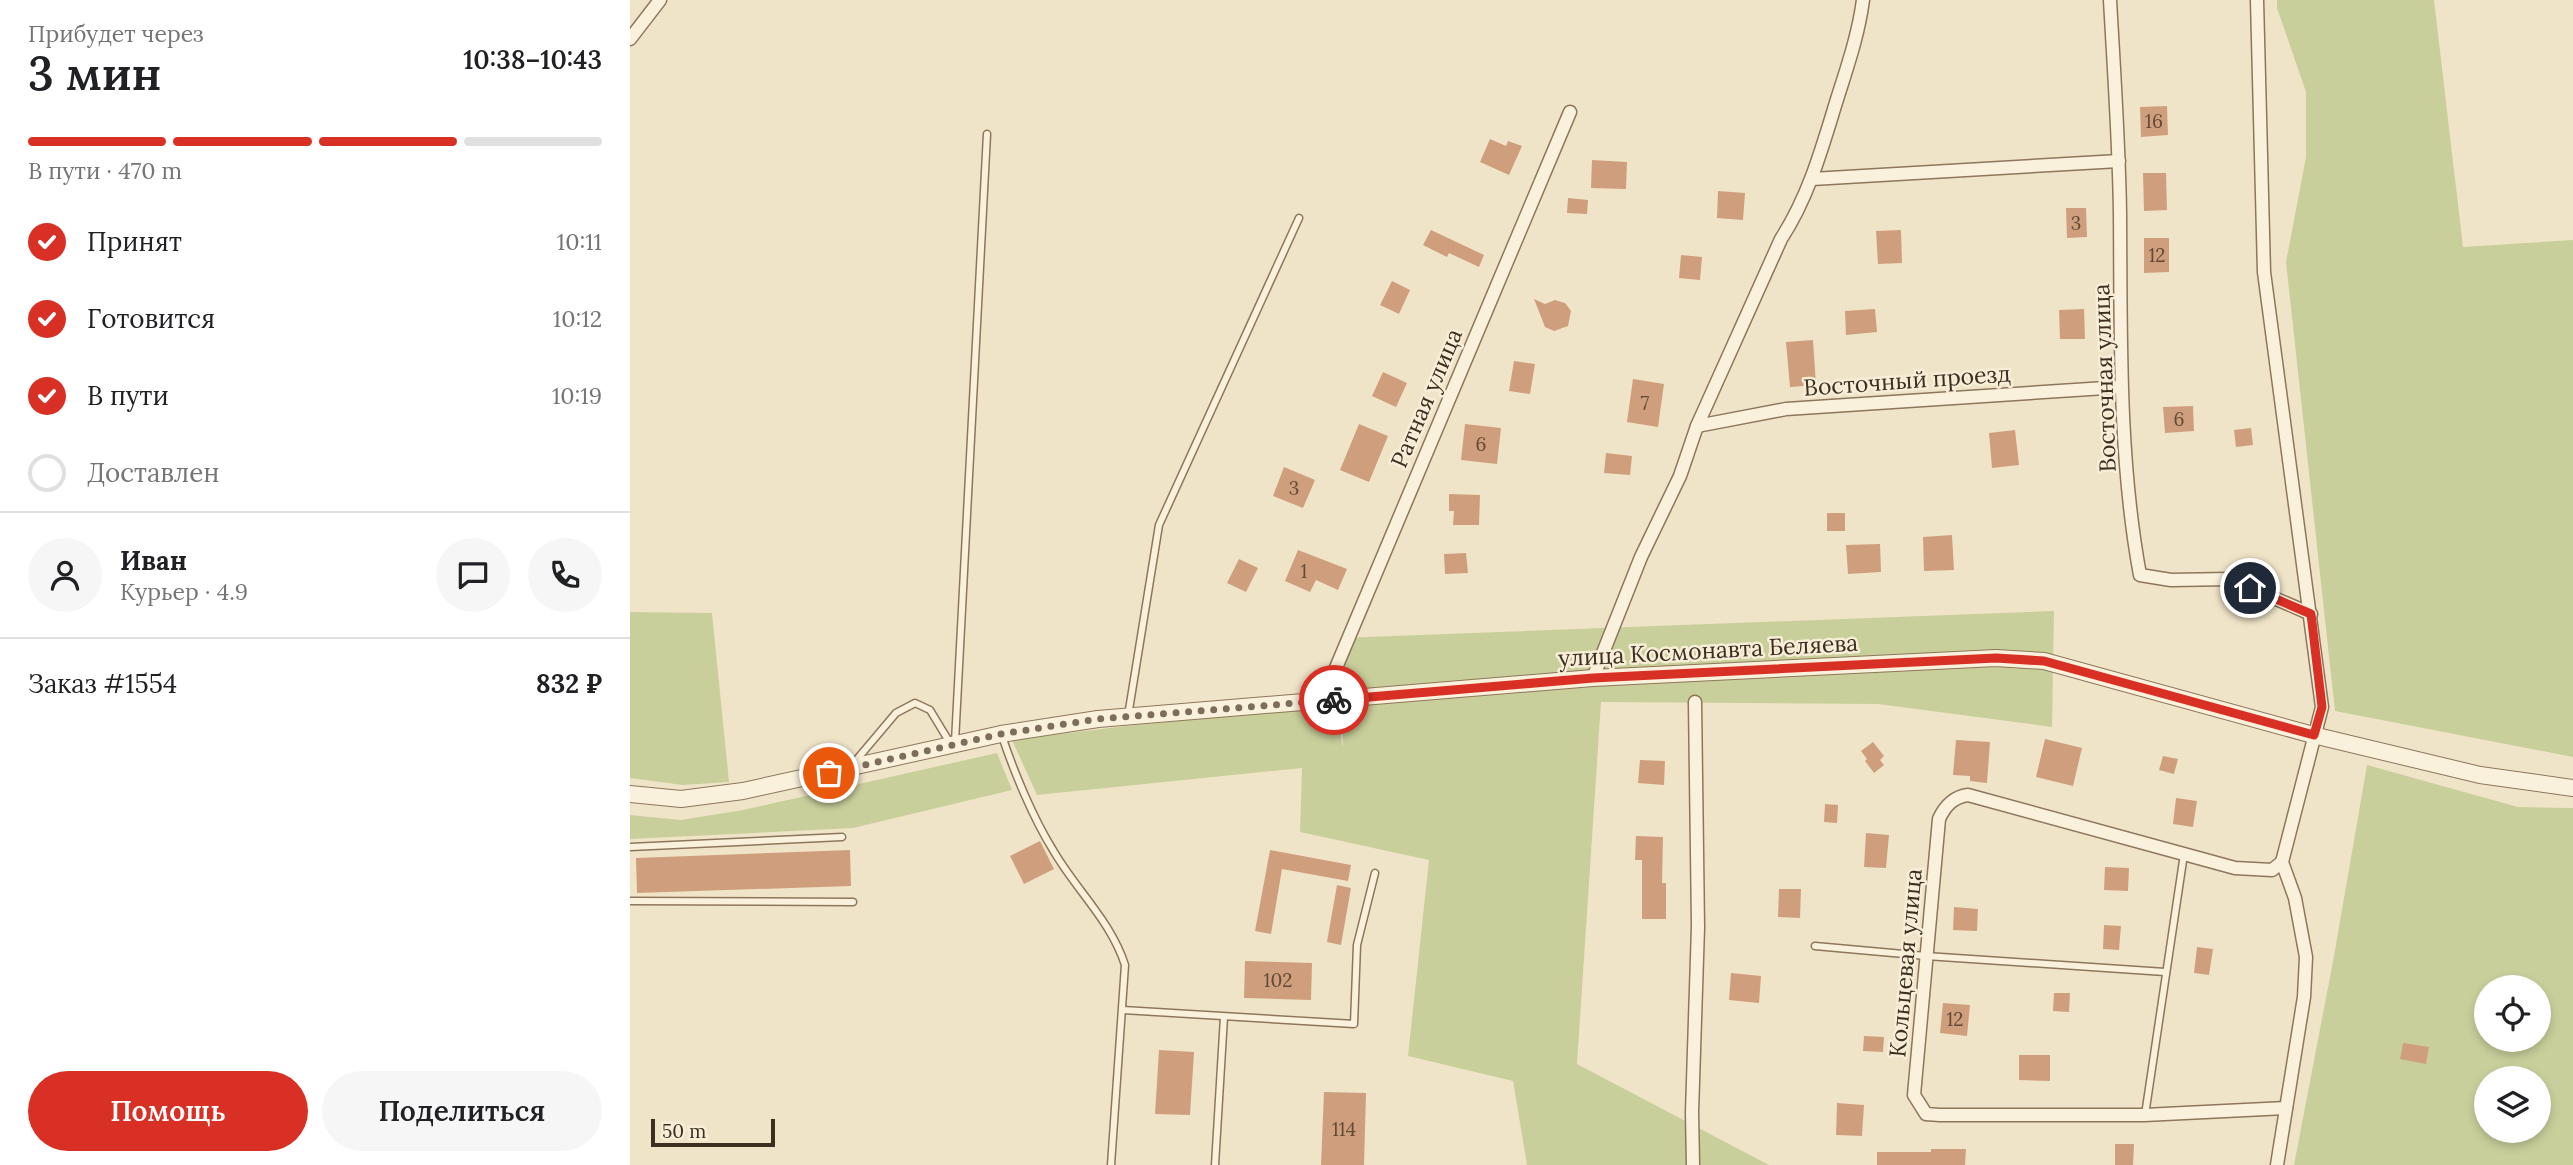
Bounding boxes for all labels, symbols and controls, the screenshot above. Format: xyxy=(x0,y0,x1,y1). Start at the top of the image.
text: Прибудет через xyxy=(28,19,204,48)
text: 10:38–10:43 xyxy=(463,43,602,76)
text: 3 мин xyxy=(28,44,161,103)
house number: 16 xyxy=(2145,109,2163,133)
text: В пути · 470 m xyxy=(28,156,182,185)
house number: 3 xyxy=(2071,211,2081,235)
icon: check xyxy=(28,223,66,261)
text: Принят xyxy=(87,225,182,258)
text: 10:11 xyxy=(557,227,602,256)
house number: 12 xyxy=(2148,243,2166,267)
street label: Восточная улица xyxy=(2086,283,2122,473)
icon: check xyxy=(28,300,66,338)
text: Готовится xyxy=(87,302,215,335)
text: 10:12 xyxy=(553,304,602,333)
street label: Ратная улица xyxy=(1384,324,1468,472)
street label: Восточный проезд xyxy=(1803,358,2011,402)
icon: check xyxy=(28,377,66,415)
text: В пути xyxy=(87,379,169,412)
text: 10:19 xyxy=(552,381,602,410)
house number: 7 xyxy=(1641,391,1650,415)
house number: 6 xyxy=(2174,407,2185,431)
house number: 6 xyxy=(1476,432,1487,456)
text: Доставлен xyxy=(87,456,220,489)
house number: 3 xyxy=(1289,476,1299,500)
button: person xyxy=(28,538,102,612)
button: chat xyxy=(436,538,510,612)
button: phone xyxy=(528,538,602,612)
text: Иван xyxy=(120,544,187,577)
pin xyxy=(2220,558,2280,618)
house number: 1 xyxy=(1301,559,1308,583)
icon: home xyxy=(2231,569,2269,607)
text: Курьер · 4.9 xyxy=(120,577,248,606)
street label: улица Космонавта Беляева xyxy=(1557,628,1859,672)
courier xyxy=(1299,665,1369,735)
text: Заказ #1554 xyxy=(28,667,177,700)
text: 832 ₽ xyxy=(536,667,602,700)
icon: bike xyxy=(1315,681,1353,719)
pin xyxy=(799,743,859,803)
icon: bag xyxy=(810,754,848,792)
street label: Кольцевая улица xyxy=(1882,867,1928,1059)
house number: 102 xyxy=(1264,968,1292,992)
map controls xyxy=(2474,975,2551,1143)
button: locate xyxy=(2474,975,2551,1052)
house number: 12 xyxy=(1946,1007,1964,1031)
button: layers xyxy=(2474,1066,2551,1143)
button: Помощь xyxy=(28,1071,308,1151)
button: Поделиться xyxy=(322,1071,602,1151)
scale bar xyxy=(651,1116,775,1148)
house number: 114 xyxy=(1332,1117,1356,1141)
text: 50 m xyxy=(662,1119,706,1143)

